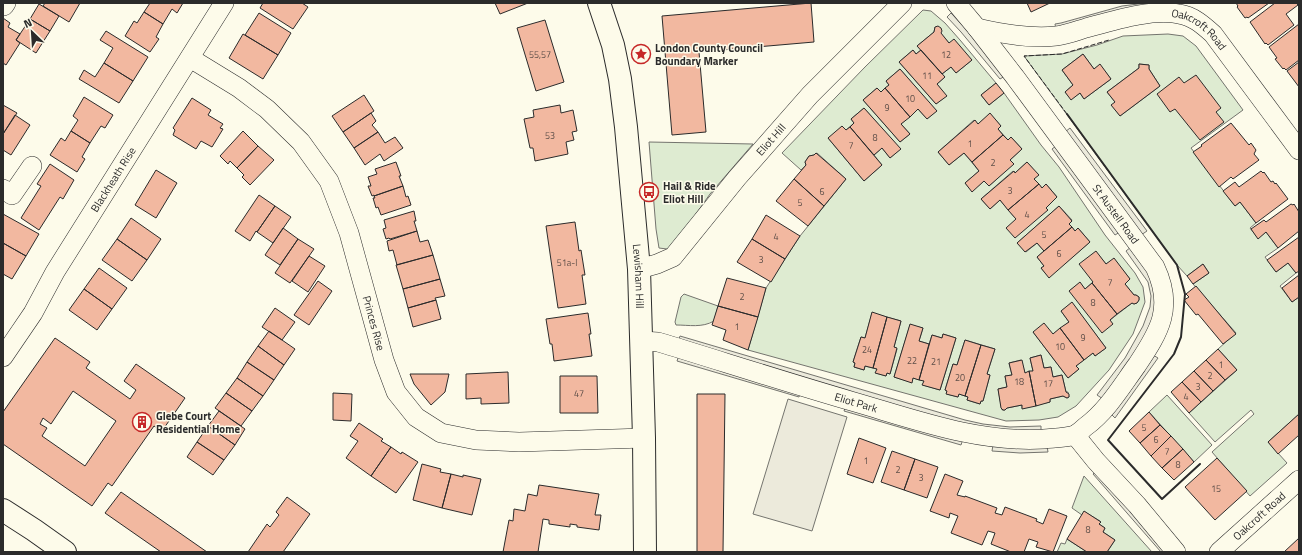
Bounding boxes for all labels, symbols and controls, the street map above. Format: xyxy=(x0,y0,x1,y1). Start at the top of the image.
street label: Oakcroft Road xyxy=(1170,5,1230,54)
north arrow xyxy=(12,12,52,52)
text: N xyxy=(21,14,35,32)
place label: London County Council Boundary Marker xyxy=(655,40,763,69)
place icon: London County Council Boundary Marker xyxy=(630,43,652,65)
house number: 55,57 xyxy=(529,48,551,61)
house number: 12 xyxy=(941,48,951,61)
house number: 11 xyxy=(922,69,932,82)
house number: 10 xyxy=(905,92,915,105)
house number: 9 xyxy=(884,101,890,114)
street label: Eliot Hill xyxy=(752,120,789,159)
house number: 53 xyxy=(545,129,555,142)
house number: 8 xyxy=(872,131,878,144)
house number: 1 xyxy=(967,137,973,150)
house number: 7 xyxy=(848,139,854,152)
street label: Blackheath Rise xyxy=(87,144,140,215)
house number: 2 xyxy=(990,156,996,169)
place label: Hail & Ride Eliot Hill xyxy=(663,178,716,207)
bus stop icon: Hail & Ride Eliot Hill xyxy=(638,181,660,203)
street label: St Austell Road xyxy=(1089,181,1143,247)
house number: 3 xyxy=(1007,184,1013,197)
house number: 6 xyxy=(819,185,825,198)
house number: 5 xyxy=(797,196,803,209)
house number: 4 xyxy=(1024,208,1030,221)
house number: 5 xyxy=(1041,228,1047,241)
house number: 4 xyxy=(773,230,779,243)
street label: Lewisham Hill xyxy=(629,243,648,309)
house number: 6 xyxy=(1056,247,1062,260)
house number: 3 xyxy=(758,253,764,266)
house number: 51a-l xyxy=(557,256,577,269)
house number: 7 xyxy=(1107,276,1113,289)
house number: 2 xyxy=(739,290,745,303)
street label: Princes Rise xyxy=(359,294,389,353)
house number: 8 xyxy=(1090,296,1096,309)
house number: 1 xyxy=(734,320,740,333)
house number: 9 xyxy=(1080,331,1086,344)
house number: 10 xyxy=(1055,340,1065,353)
house number: 24 xyxy=(862,343,872,356)
house number: 22 xyxy=(907,354,917,367)
house number: 21 xyxy=(931,355,941,368)
house number: 1 xyxy=(1218,358,1224,371)
house number: 2 xyxy=(1207,369,1213,382)
house number: 20 xyxy=(955,371,965,384)
house number: 18 xyxy=(1014,375,1024,388)
house number: 17 xyxy=(1043,377,1053,390)
house number: 3 xyxy=(1195,380,1201,393)
house number: 47 xyxy=(574,387,584,400)
street label: Eliot Park xyxy=(833,389,880,417)
house number: 4 xyxy=(1183,390,1189,403)
place label: Glebe Court Residential Home xyxy=(156,408,240,437)
building icon: Glebe Court Residential Home xyxy=(131,411,153,433)
house number: 5 xyxy=(1141,421,1147,434)
house number: 6 xyxy=(1153,433,1159,446)
house number: 7 xyxy=(1164,445,1170,458)
house number: 1 xyxy=(863,454,869,467)
house number: 8 xyxy=(1175,458,1181,471)
house number: 2 xyxy=(895,463,901,476)
house number: 3 xyxy=(918,471,924,484)
house number: 15 xyxy=(1211,482,1221,495)
street label: Oakcroft Road xyxy=(1229,488,1289,544)
house number: 8 xyxy=(1085,523,1091,536)

